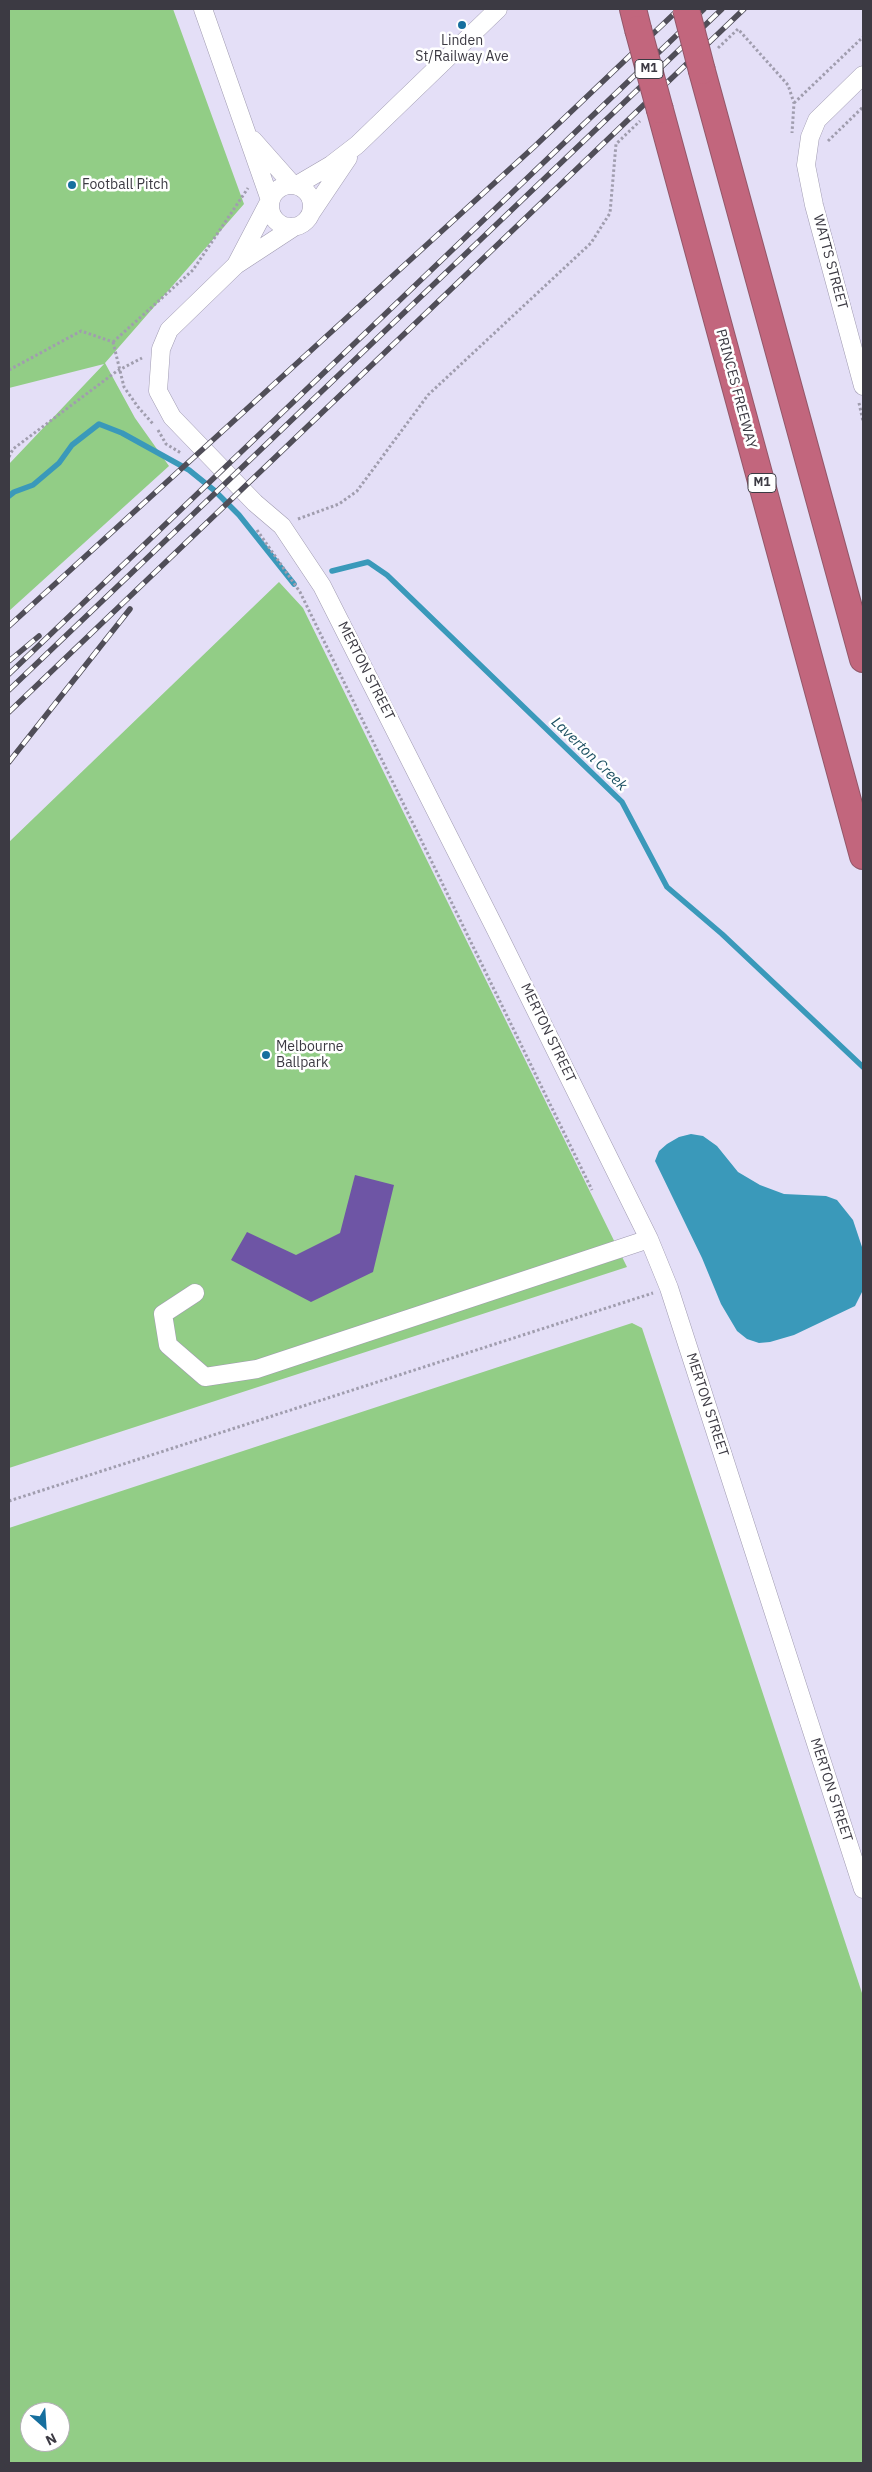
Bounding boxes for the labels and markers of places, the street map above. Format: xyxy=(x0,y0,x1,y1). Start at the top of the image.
marker: Linden St/Railway Ave xyxy=(456,19,468,31)
place label: Linden St/Railway Ave xyxy=(415,33,509,65)
place label: Football Pitch xyxy=(82,177,168,193)
marker: Football Pitch xyxy=(66,179,78,191)
place label: Melbourne Ballpark xyxy=(276,1039,344,1072)
marker: Melbourne Ballpark xyxy=(260,1049,272,1061)

